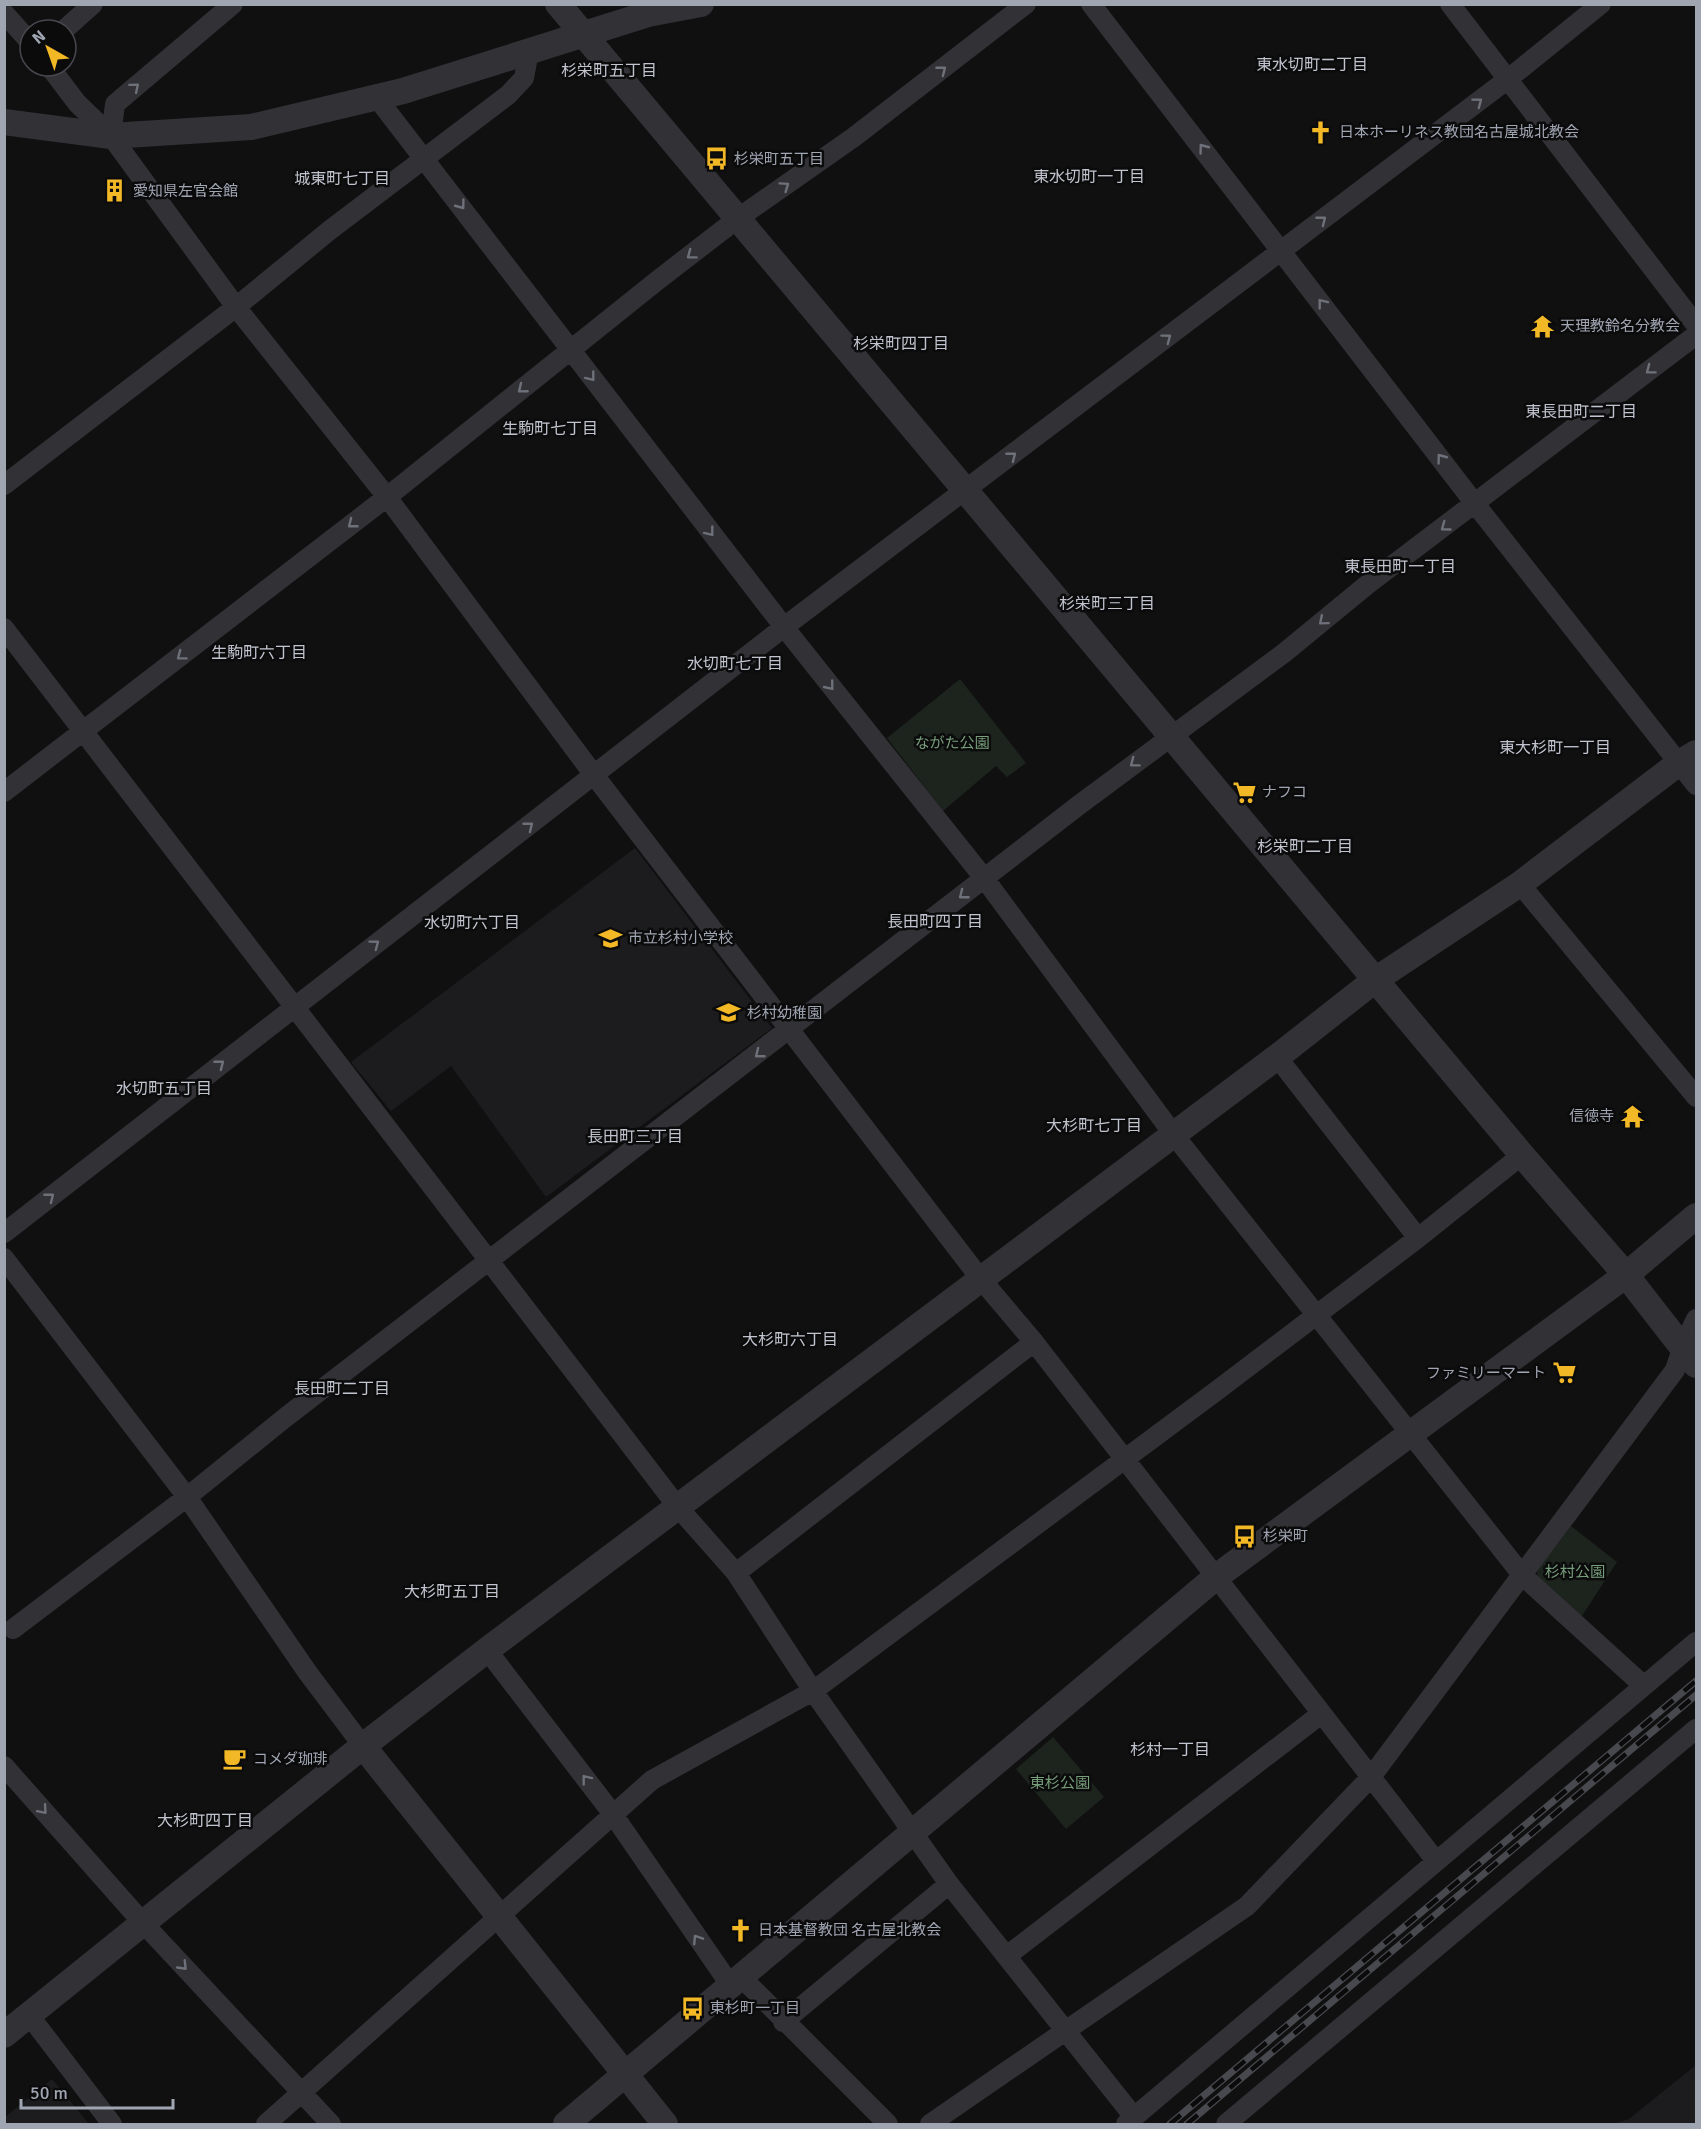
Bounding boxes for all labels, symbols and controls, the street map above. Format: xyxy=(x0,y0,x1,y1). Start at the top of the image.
north arrow xyxy=(18,18,78,78)
text: N xyxy=(28,26,50,49)
district label: 東水切町二丁目 xyxy=(1256,55,1368,75)
district label: 杉栄町五丁目 xyxy=(561,61,657,81)
one-way arrow xyxy=(935,66,946,77)
one-way arrow xyxy=(128,83,139,94)
one-way arrow xyxy=(1471,99,1482,110)
church icon: 日本ホーリネス教団名古屋城北教会 xyxy=(1308,119,1334,145)
place label: 日本ホーリネス教団名古屋城北教会 xyxy=(1339,123,1579,141)
one-way arrow xyxy=(1200,144,1211,155)
bus stop icon: 杉栄町五丁目 xyxy=(703,146,729,172)
place label: 杉栄町五丁目 xyxy=(734,150,824,168)
district label: 東水切町一丁目 xyxy=(1033,167,1145,187)
district label: 城東町七丁目 xyxy=(294,169,390,189)
building icon: 愛知県左官会館 xyxy=(102,178,128,204)
place label: 愛知県左官会館 xyxy=(133,182,238,200)
one-way arrow xyxy=(778,182,789,193)
one-way arrow xyxy=(454,198,465,209)
one-way arrow xyxy=(1316,217,1327,228)
one-way arrow xyxy=(686,248,697,259)
one-way arrow xyxy=(1318,299,1329,310)
temple icon: 天理教鈴名分教会 xyxy=(1529,313,1555,339)
place label: 天理教鈴名分教会 xyxy=(1560,317,1680,335)
district label: 杉栄町四丁目 xyxy=(853,334,949,354)
one-way arrow xyxy=(1160,334,1171,345)
one-way arrow xyxy=(1645,363,1656,374)
one-way arrow xyxy=(584,371,595,382)
one-way arrow xyxy=(517,382,528,393)
district label: 東長田町二丁目 xyxy=(1525,402,1637,422)
district label: 生駒町七丁目 xyxy=(502,419,598,439)
one-way arrow xyxy=(1005,453,1016,464)
one-way arrow xyxy=(1437,453,1448,464)
one-way arrow xyxy=(348,516,359,527)
one-way arrow xyxy=(1441,520,1452,531)
one-way arrow xyxy=(703,525,714,536)
district label: 東長田町一丁目 xyxy=(1344,557,1456,577)
district label: 杉栄町三丁目 xyxy=(1059,594,1155,614)
one-way arrow xyxy=(1319,614,1330,625)
district label: 生駒町六丁目 xyxy=(211,643,307,663)
one-way arrow xyxy=(177,648,188,659)
district label: 水切町七丁目 xyxy=(687,654,783,674)
one-way arrow xyxy=(823,679,834,690)
park label: ながた公園 xyxy=(914,734,990,752)
district label: 東大杉町一丁目 xyxy=(1499,738,1611,758)
one-way arrow xyxy=(1130,756,1141,767)
supermarket icon: ナフコ xyxy=(1231,779,1257,805)
place label: ナフコ xyxy=(1262,783,1307,801)
one-way arrow xyxy=(522,822,533,833)
district label: 杉栄町二丁目 xyxy=(1257,837,1353,857)
one-way arrow xyxy=(958,887,969,898)
district label: 長田町四丁目 xyxy=(887,912,983,932)
district label: 水切町六丁目 xyxy=(424,913,520,933)
school or university icon: 市立杉村小学校 xyxy=(597,925,623,951)
place label: 市立杉村小学校 xyxy=(628,929,733,947)
one-way arrow xyxy=(368,941,379,952)
school or university icon: 杉村幼稚園 xyxy=(716,1000,742,1026)
place label: 杉村幼稚園 xyxy=(747,1004,822,1022)
one-way arrow xyxy=(755,1046,766,1057)
one-way arrow xyxy=(214,1060,225,1071)
district label: 水切町五丁目 xyxy=(116,1079,212,1099)
temple icon: 信徳寺 xyxy=(1619,1103,1645,1129)
place label: 信徳寺 xyxy=(1569,1107,1614,1125)
district label: 大杉町七丁目 xyxy=(1046,1116,1142,1136)
district label: 長田町三丁目 xyxy=(587,1127,683,1147)
one-way arrow xyxy=(44,1193,55,1204)
district label: 大杉町六丁目 xyxy=(742,1330,838,1350)
supermarket icon: ファミリーマート xyxy=(1551,1360,1577,1386)
place label: ファミリーマート xyxy=(1426,1364,1546,1382)
district label: 長田町二丁目 xyxy=(294,1379,390,1399)
bus stop icon: 杉栄町 xyxy=(1232,1523,1258,1549)
place label: 杉栄町 xyxy=(1263,1527,1308,1545)
park label: 杉村公園 xyxy=(1545,1563,1605,1581)
district label: 大杉町五丁目 xyxy=(404,1582,500,1602)
district label: 杉村一丁目 xyxy=(1130,1740,1210,1760)
cafe icon: コメダ珈琲 xyxy=(222,1746,248,1772)
place label: コメダ珈琲 xyxy=(253,1750,328,1768)
one-way arrow xyxy=(582,1774,593,1785)
park label: 東杉公園 xyxy=(1030,1774,1090,1792)
one-way arrow xyxy=(36,1803,47,1814)
district label: 大杉町四丁目 xyxy=(157,1811,253,1831)
church icon: 日本基督教団 名古屋北教会 xyxy=(727,1917,753,1943)
place label: 日本基督教団 名古屋北教会 xyxy=(758,1921,941,1939)
one-way arrow xyxy=(693,1935,704,1946)
one-way arrow xyxy=(176,1959,187,1969)
bus stop icon: 東杉町一丁目 xyxy=(679,1995,705,2021)
place label: 東杉町一丁目 xyxy=(710,1999,800,2017)
scale bar xyxy=(21,2072,172,2110)
text: 50 m xyxy=(30,2082,68,2104)

